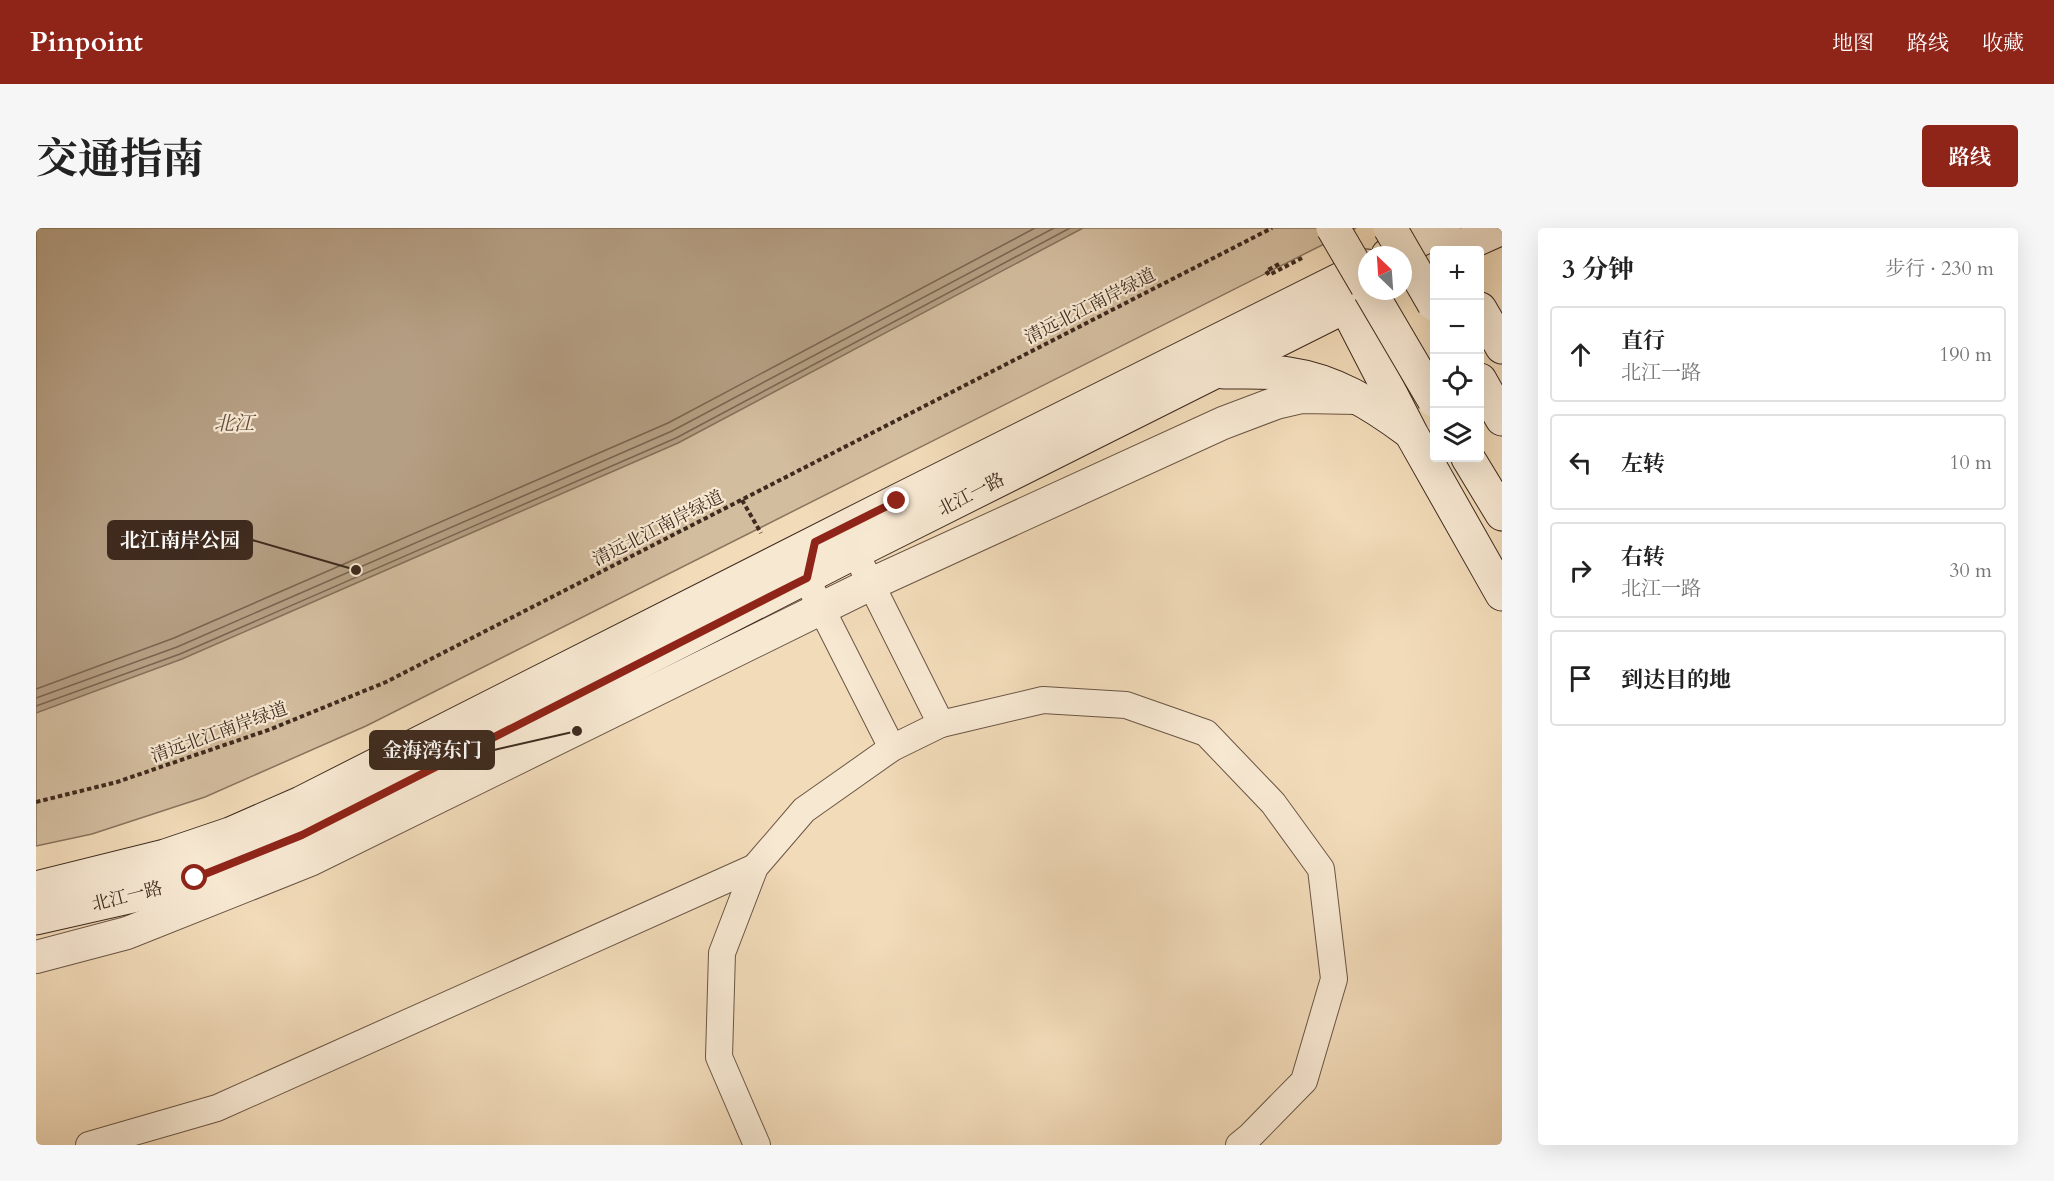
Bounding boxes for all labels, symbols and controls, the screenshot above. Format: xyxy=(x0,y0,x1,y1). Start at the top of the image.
text: Pinpoint xyxy=(30,23,143,61)
text: 地图 xyxy=(1832,29,1874,58)
text: 路线 xyxy=(1907,29,1949,58)
text: 收藏 xyxy=(1982,29,2024,58)
button: 路线 xyxy=(1922,125,2018,187)
text: 交通指南 xyxy=(36,131,204,188)
north arrow xyxy=(1358,246,1412,300)
map controls xyxy=(1430,246,1484,462)
button: + xyxy=(1430,246,1484,300)
text: 3 分钟 xyxy=(1562,252,1634,287)
text: 步行 · 230 m xyxy=(1885,255,1994,282)
street label: 清远北江南岸绿道 xyxy=(1020,263,1160,350)
button: − xyxy=(1430,300,1484,354)
text: 直行 xyxy=(1621,326,1665,356)
icon: ahead xyxy=(1564,338,1597,371)
text: 190 m xyxy=(1939,341,1992,368)
button: locate xyxy=(1430,354,1484,408)
text: 北江一路 xyxy=(1621,359,1701,386)
button: layers xyxy=(1430,408,1484,462)
water label: 北江 xyxy=(214,410,257,437)
icon: left xyxy=(1564,446,1597,479)
text: 左转 xyxy=(1621,449,1665,479)
text: 10 m xyxy=(1949,449,1992,476)
street label: 北江一路 xyxy=(933,467,1009,522)
street label: 清远北江南岸绿道 xyxy=(588,485,728,572)
route end xyxy=(883,487,909,513)
callout: 北江南岸公园 xyxy=(108,521,252,559)
text: 北江南岸公园 xyxy=(120,527,240,554)
text: 右转 xyxy=(1621,542,1665,572)
icon: right xyxy=(1564,554,1597,587)
text: 30 m xyxy=(1949,557,1992,584)
text: 北江一路 xyxy=(1621,575,1701,602)
icon: arrive xyxy=(1564,662,1597,695)
text: 到达目的地 xyxy=(1621,665,1731,695)
street label: 清远北江南岸绿道 xyxy=(147,696,291,769)
callout: 金海湾东门 xyxy=(370,731,494,769)
text: 金海湾东门 xyxy=(382,737,482,764)
route start xyxy=(181,864,207,890)
street label: 北江一路 xyxy=(89,876,165,917)

